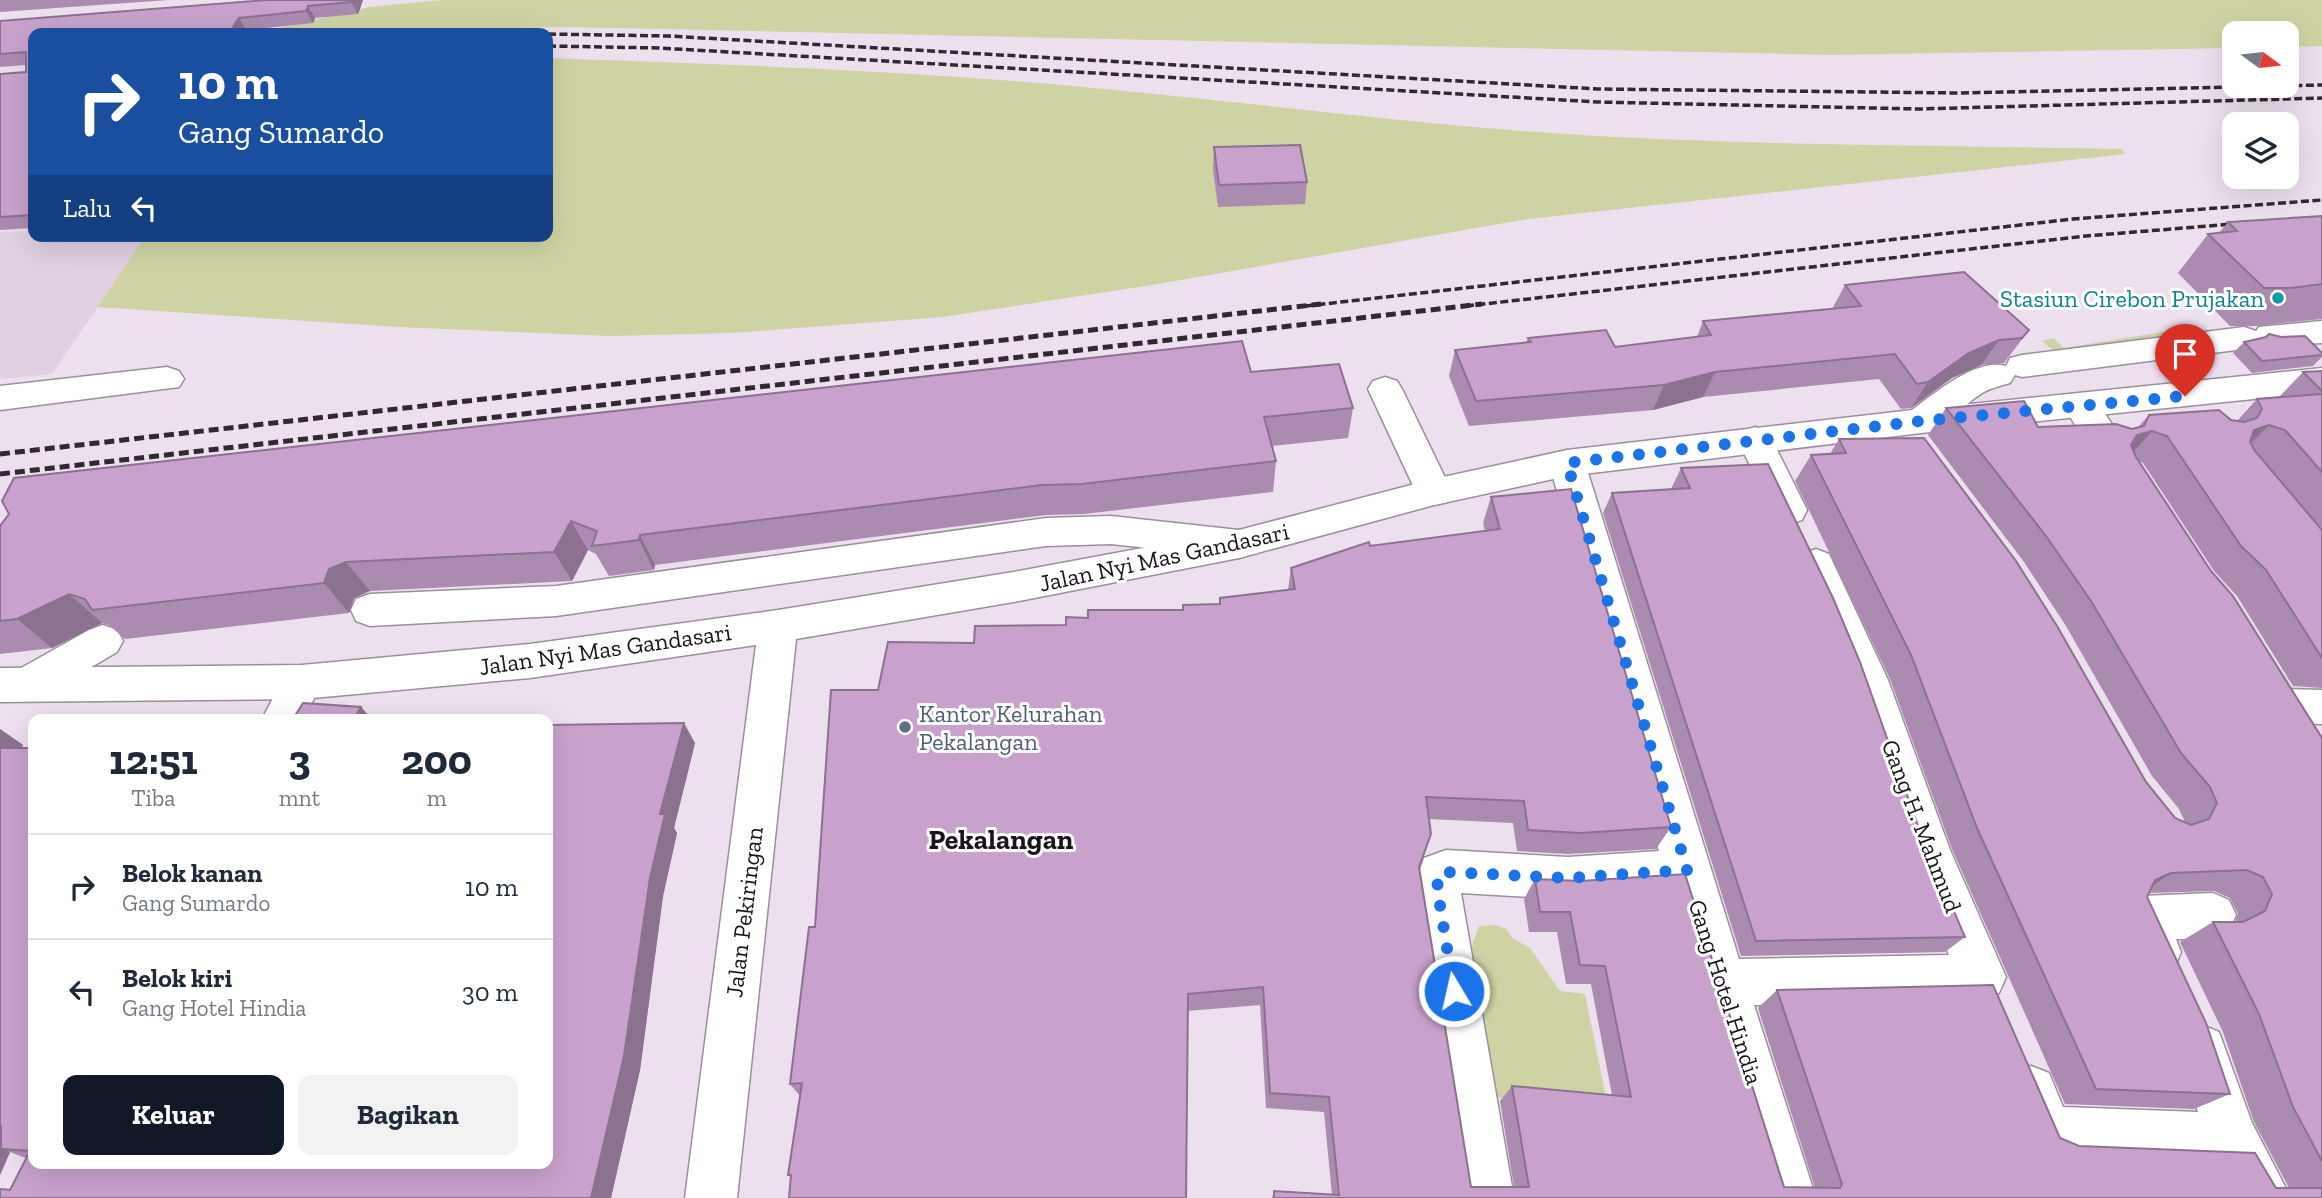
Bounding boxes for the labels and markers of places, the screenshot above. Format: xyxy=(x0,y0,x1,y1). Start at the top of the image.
place label: Stasiun Cirebon Prujakan xyxy=(2000,284,2264,313)
marker: Stasiun Cirebon Prujakan xyxy=(2270,290,2286,306)
pin xyxy=(2155,324,2215,396)
place label: Kantor Kelurahan Pekalangan xyxy=(919,699,1103,756)
marker: Kantor Kelurahan Pekalangan xyxy=(897,719,913,735)

